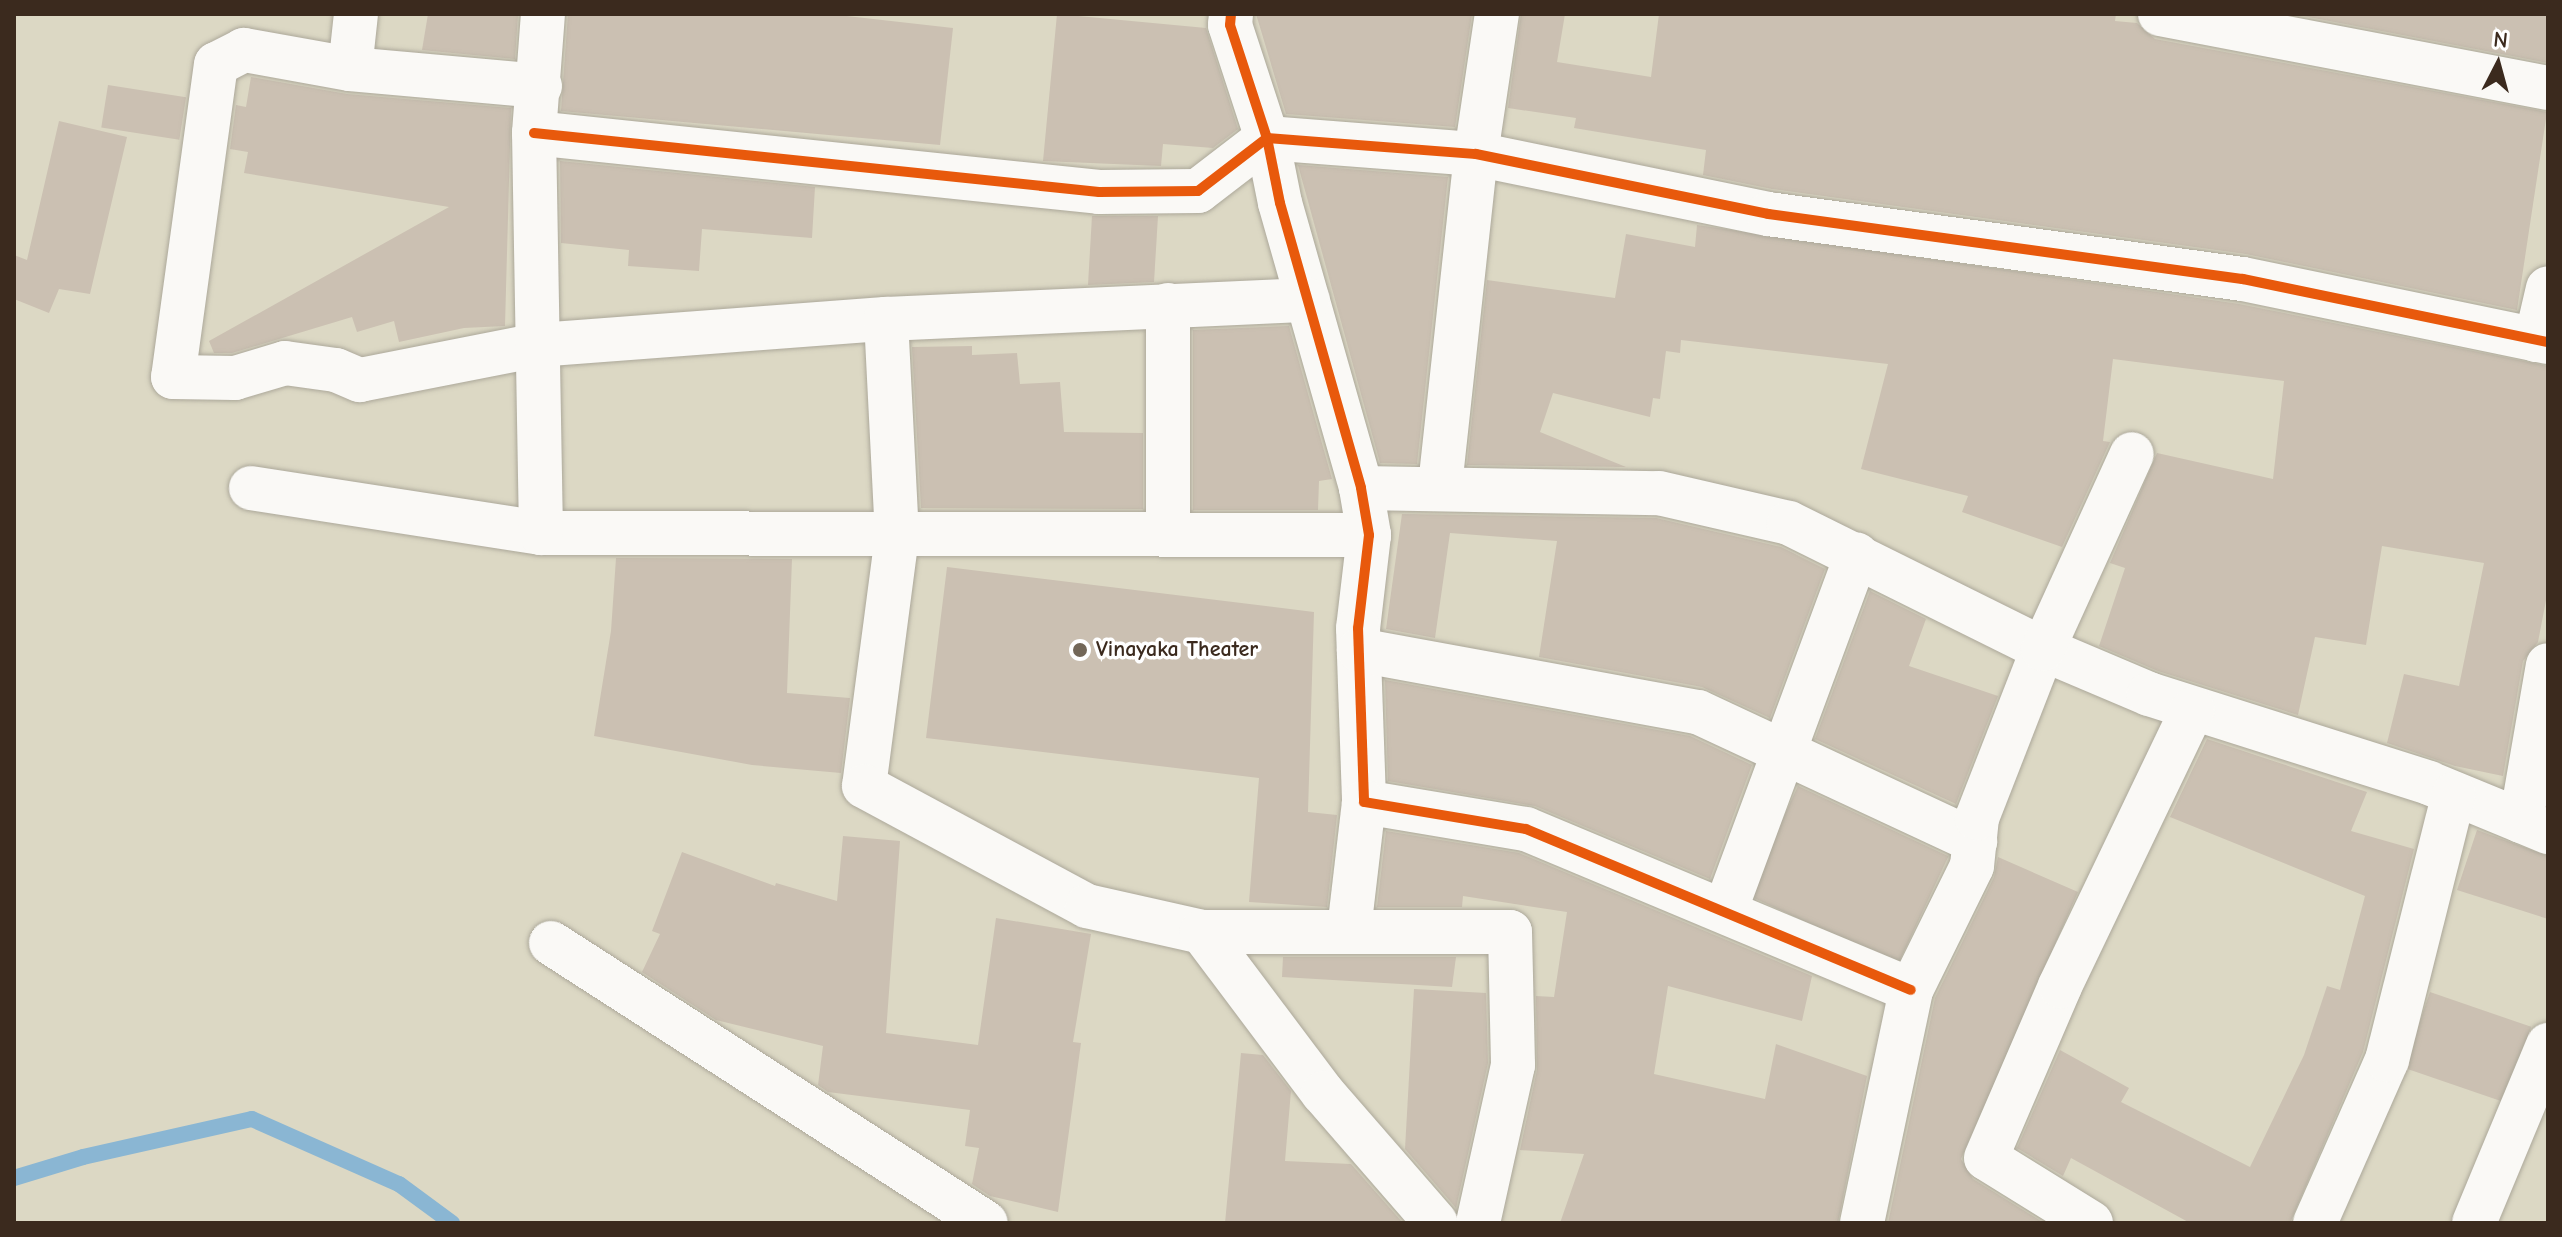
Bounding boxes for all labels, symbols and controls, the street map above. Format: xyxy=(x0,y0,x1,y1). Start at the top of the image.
north arrow xyxy=(2458,24,2538,104)
text: N xyxy=(2492,26,2509,54)
place label: Vinayaka Theater xyxy=(1096,637,1258,663)
marker: Vinayaka Theater xyxy=(1071,641,1089,659)

